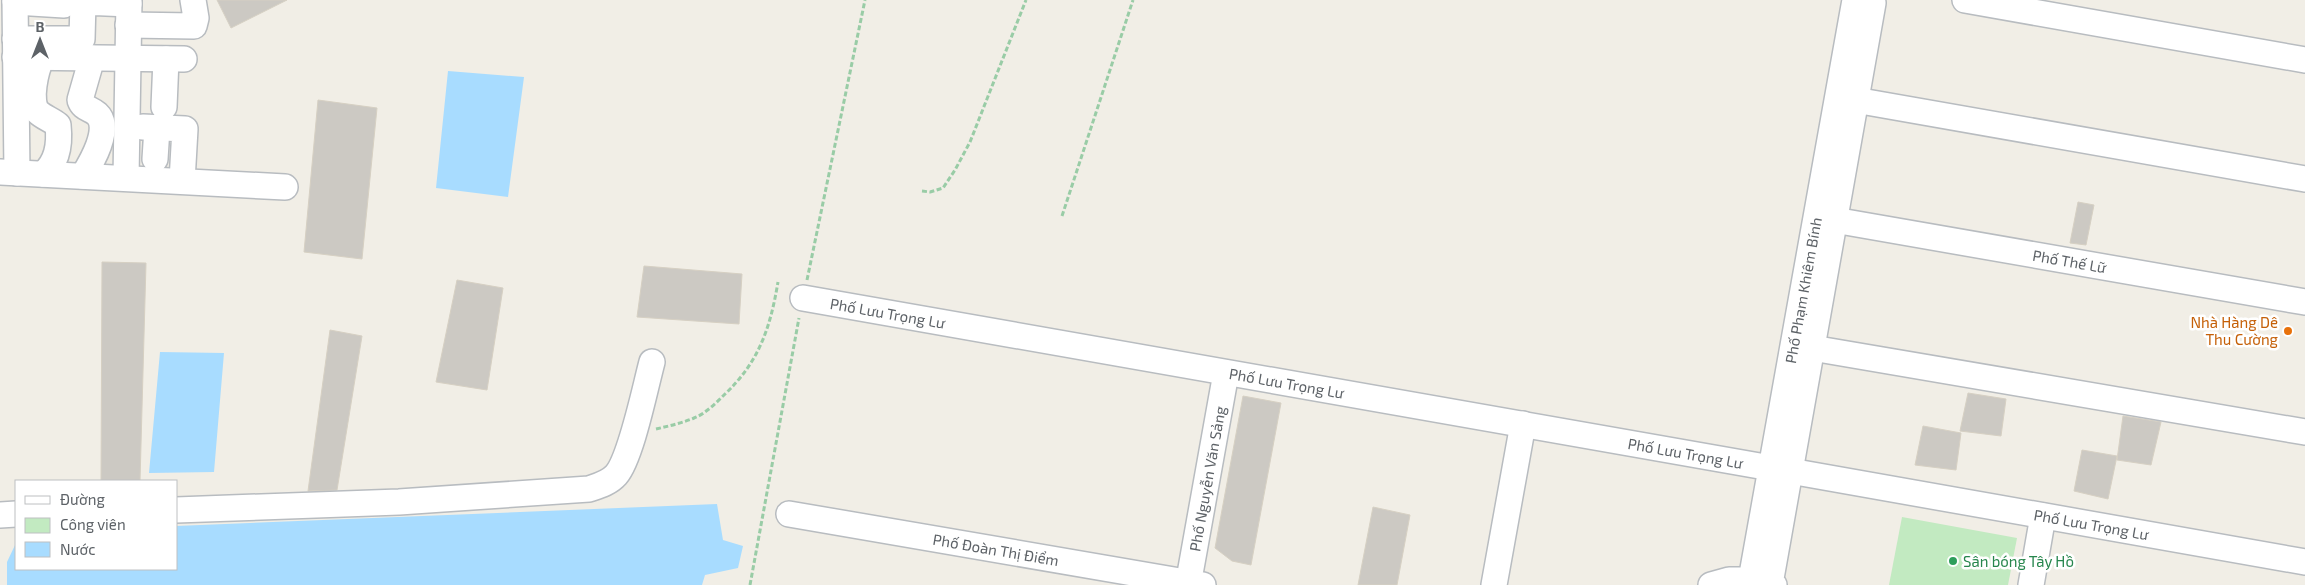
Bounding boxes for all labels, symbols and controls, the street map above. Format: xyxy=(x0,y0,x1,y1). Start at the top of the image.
north arrow xyxy=(15,15,65,65)
text: B xyxy=(36,18,45,35)
street label: Phố Phạm Khiêm Bính xyxy=(1781,216,1825,365)
street label: Phố Thế Lữ xyxy=(2031,246,2109,276)
street label: Phố Lưu Trọng Lư xyxy=(829,294,948,332)
place label: Nhà Hàng Dê Thu Cường xyxy=(2190,313,2279,348)
marker: Nhà Hàng Dê Thu Cường xyxy=(2282,325,2294,337)
street label: Phố Lưu Trọng Lư xyxy=(1228,364,1347,402)
street label: Phố Nguyễn Văn Sảng xyxy=(1185,404,1229,553)
street label: Phố Lưu Trọng Lư xyxy=(1627,434,1745,472)
legend xyxy=(15,480,178,570)
text: Đường xyxy=(60,490,105,508)
street label: Phố Lưu Trọng Lư xyxy=(2032,505,2151,543)
text: Công viên xyxy=(60,515,126,533)
street label: Phố Đoàn Thị Điểm xyxy=(932,530,1060,569)
text: Nước xyxy=(60,540,96,558)
place label: Sân bóng Tây Hồ xyxy=(1963,552,2074,570)
marker: Sân bóng Tây Hồ xyxy=(1947,555,1959,567)

